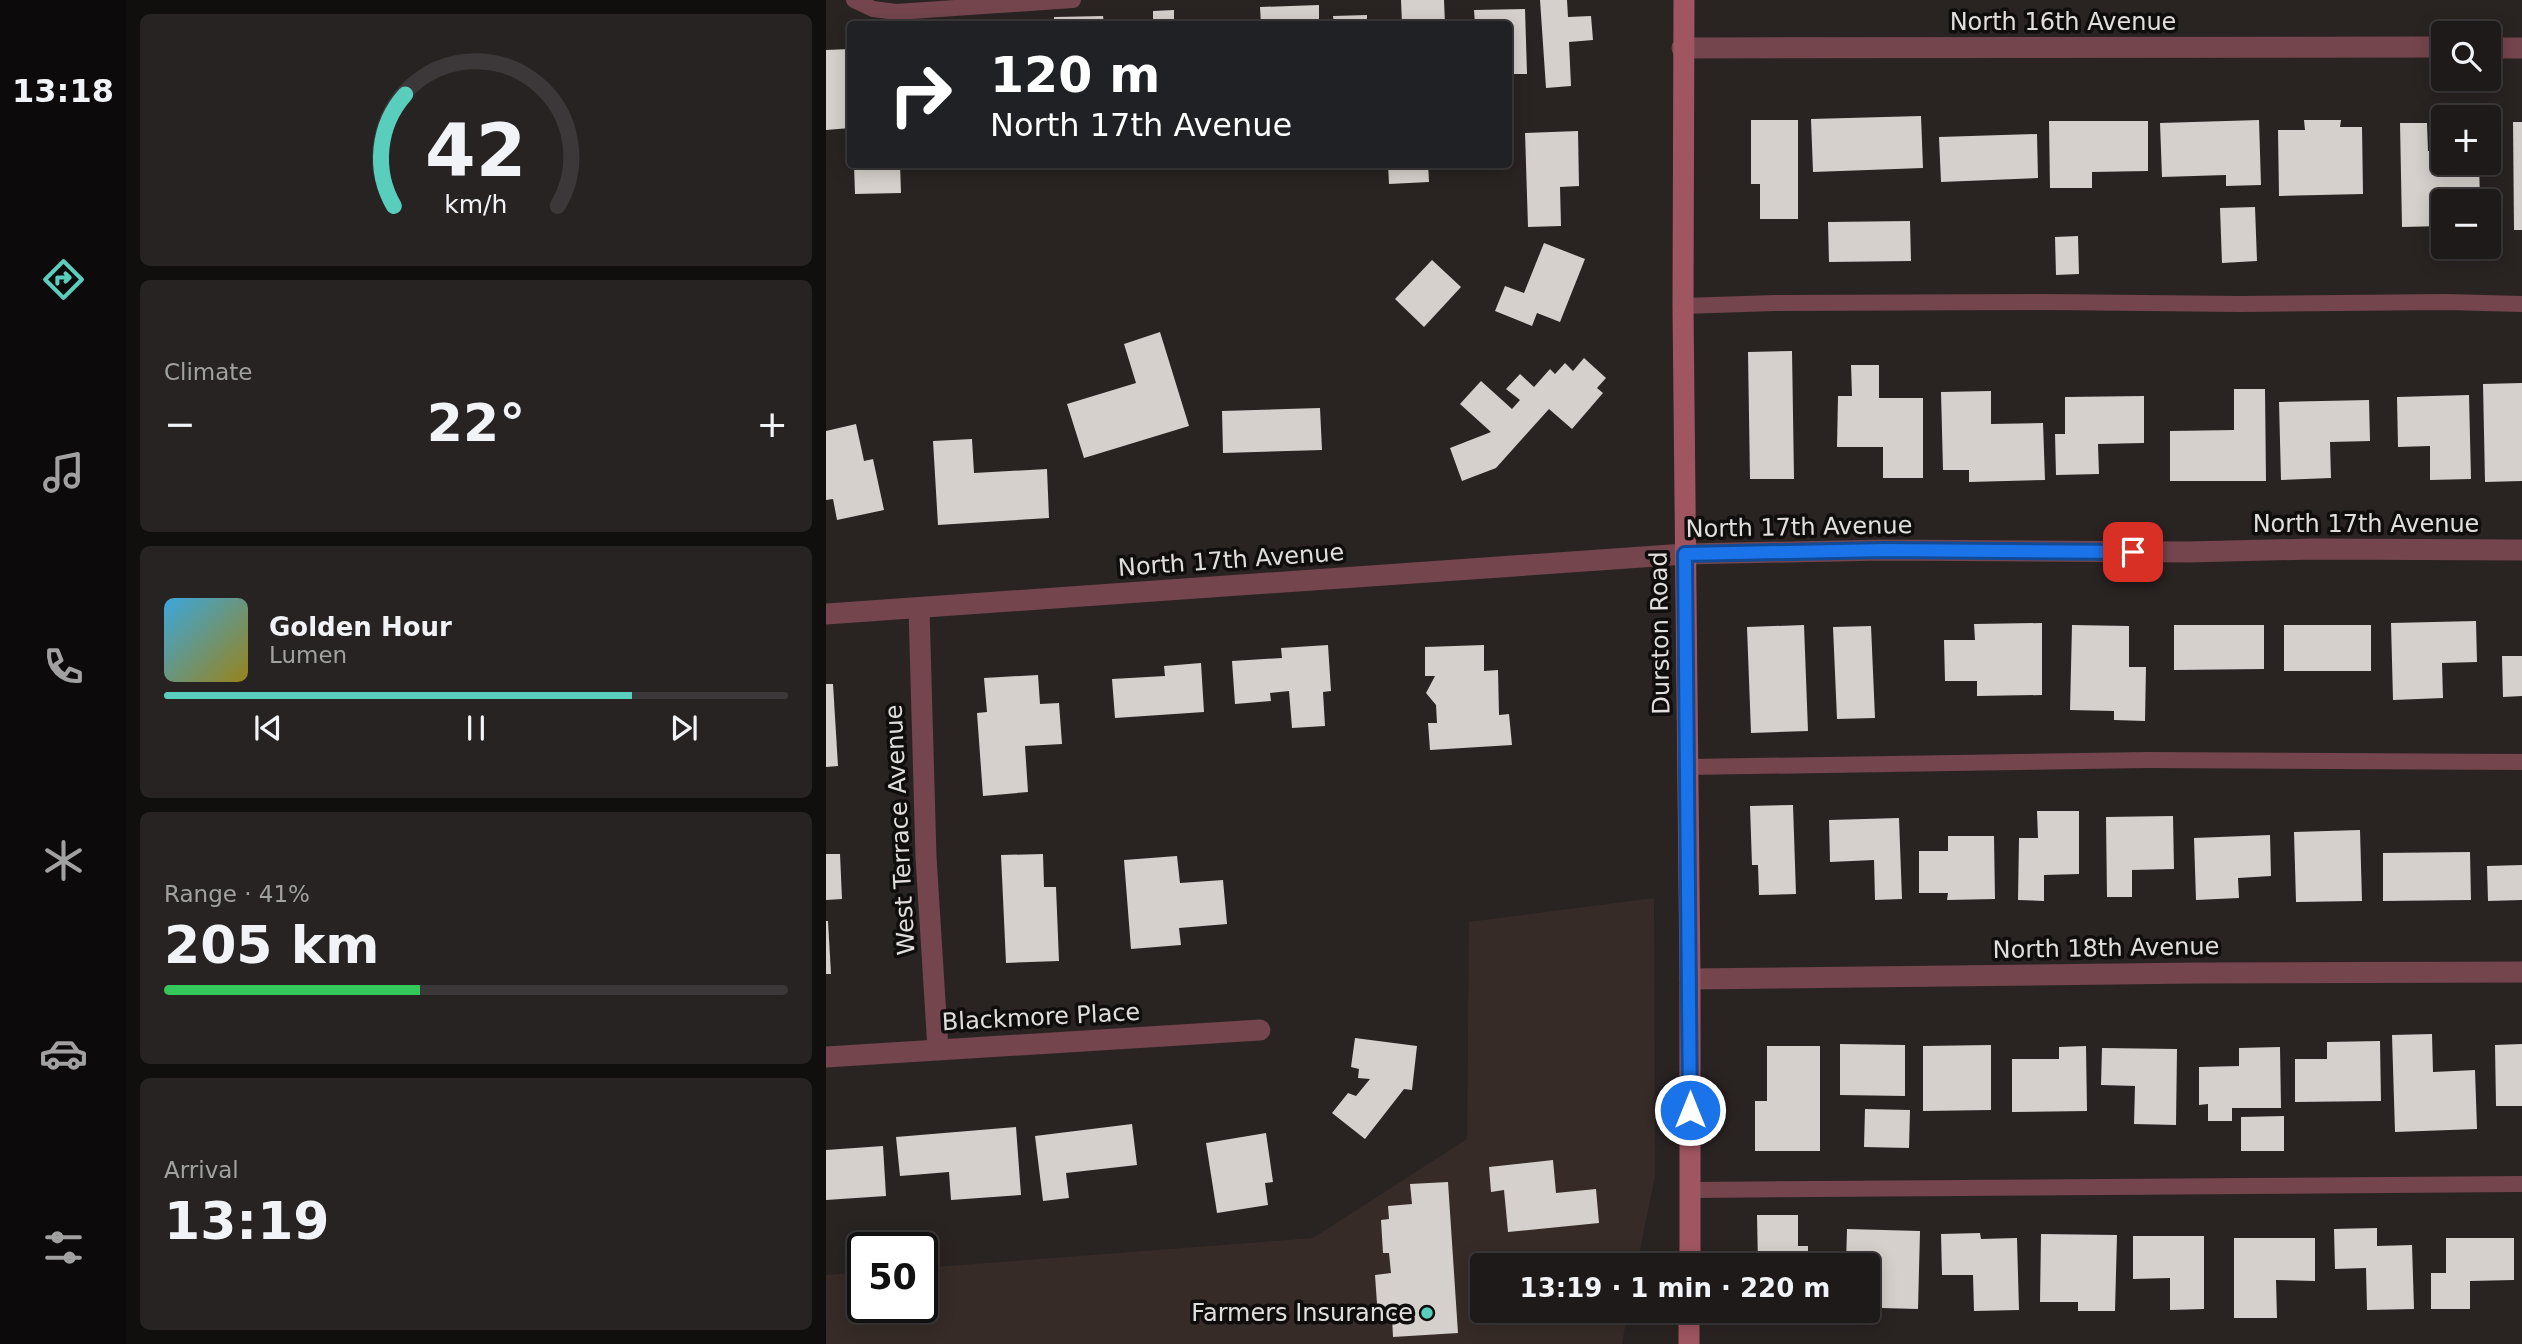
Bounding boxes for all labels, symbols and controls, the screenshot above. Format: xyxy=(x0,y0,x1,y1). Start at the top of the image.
street label: North 16th Avenue xyxy=(1950,8,2176,36)
map controls xyxy=(2431,21,2501,259)
button: search xyxy=(2431,21,2501,91)
text: 120 m xyxy=(990,47,1160,104)
icon: right xyxy=(875,49,966,140)
text: 13:18 xyxy=(12,72,114,110)
button: + xyxy=(2431,105,2501,175)
text: North 17th Avenue xyxy=(990,106,1292,144)
text: 42 xyxy=(425,108,527,193)
button: − xyxy=(2431,189,2501,259)
text: km/h xyxy=(444,190,508,219)
icon: directions xyxy=(39,255,88,304)
text: Climate xyxy=(164,359,253,385)
text: 22° xyxy=(427,393,525,453)
text: − xyxy=(164,402,196,446)
text: + xyxy=(756,402,788,446)
icon: music xyxy=(39,448,88,497)
street label: North 17th Avenue xyxy=(2253,510,2479,538)
street label: North 17th Avenue xyxy=(1685,511,1913,543)
pin xyxy=(2103,522,2163,582)
icon: arrive xyxy=(2114,533,2152,571)
street label: North 17th Avenue xyxy=(1117,538,1345,582)
street label: Durston Road xyxy=(1645,551,1675,715)
text: Golden Hour xyxy=(269,612,452,642)
icon: phone xyxy=(39,642,88,691)
text: Lumen xyxy=(269,642,347,668)
street label: West Terrace Avenue xyxy=(879,704,921,956)
icon: previous xyxy=(249,709,287,747)
icon: pause xyxy=(457,709,495,747)
icon: next xyxy=(665,709,703,747)
icon: climate xyxy=(39,836,88,885)
text: Range · 41% xyxy=(164,881,310,907)
text: 205 km xyxy=(164,915,379,975)
street label: North 18th Avenue xyxy=(1992,932,2220,964)
street label: Blackmore Place xyxy=(941,998,1141,1036)
icon: car xyxy=(39,1029,88,1078)
position arrow xyxy=(1653,1073,1727,1147)
text: Arrival xyxy=(164,1157,239,1183)
text: 13:19 xyxy=(164,1191,330,1251)
icon: filters xyxy=(39,1223,88,1272)
speed limit sign: 50 xyxy=(847,1232,938,1323)
text: 13:19 · 1 min · 220 m xyxy=(1520,1273,1830,1303)
place label: Farmers Insurance xyxy=(1191,1299,1413,1327)
marker: Farmers Insurance xyxy=(1419,1305,1435,1321)

